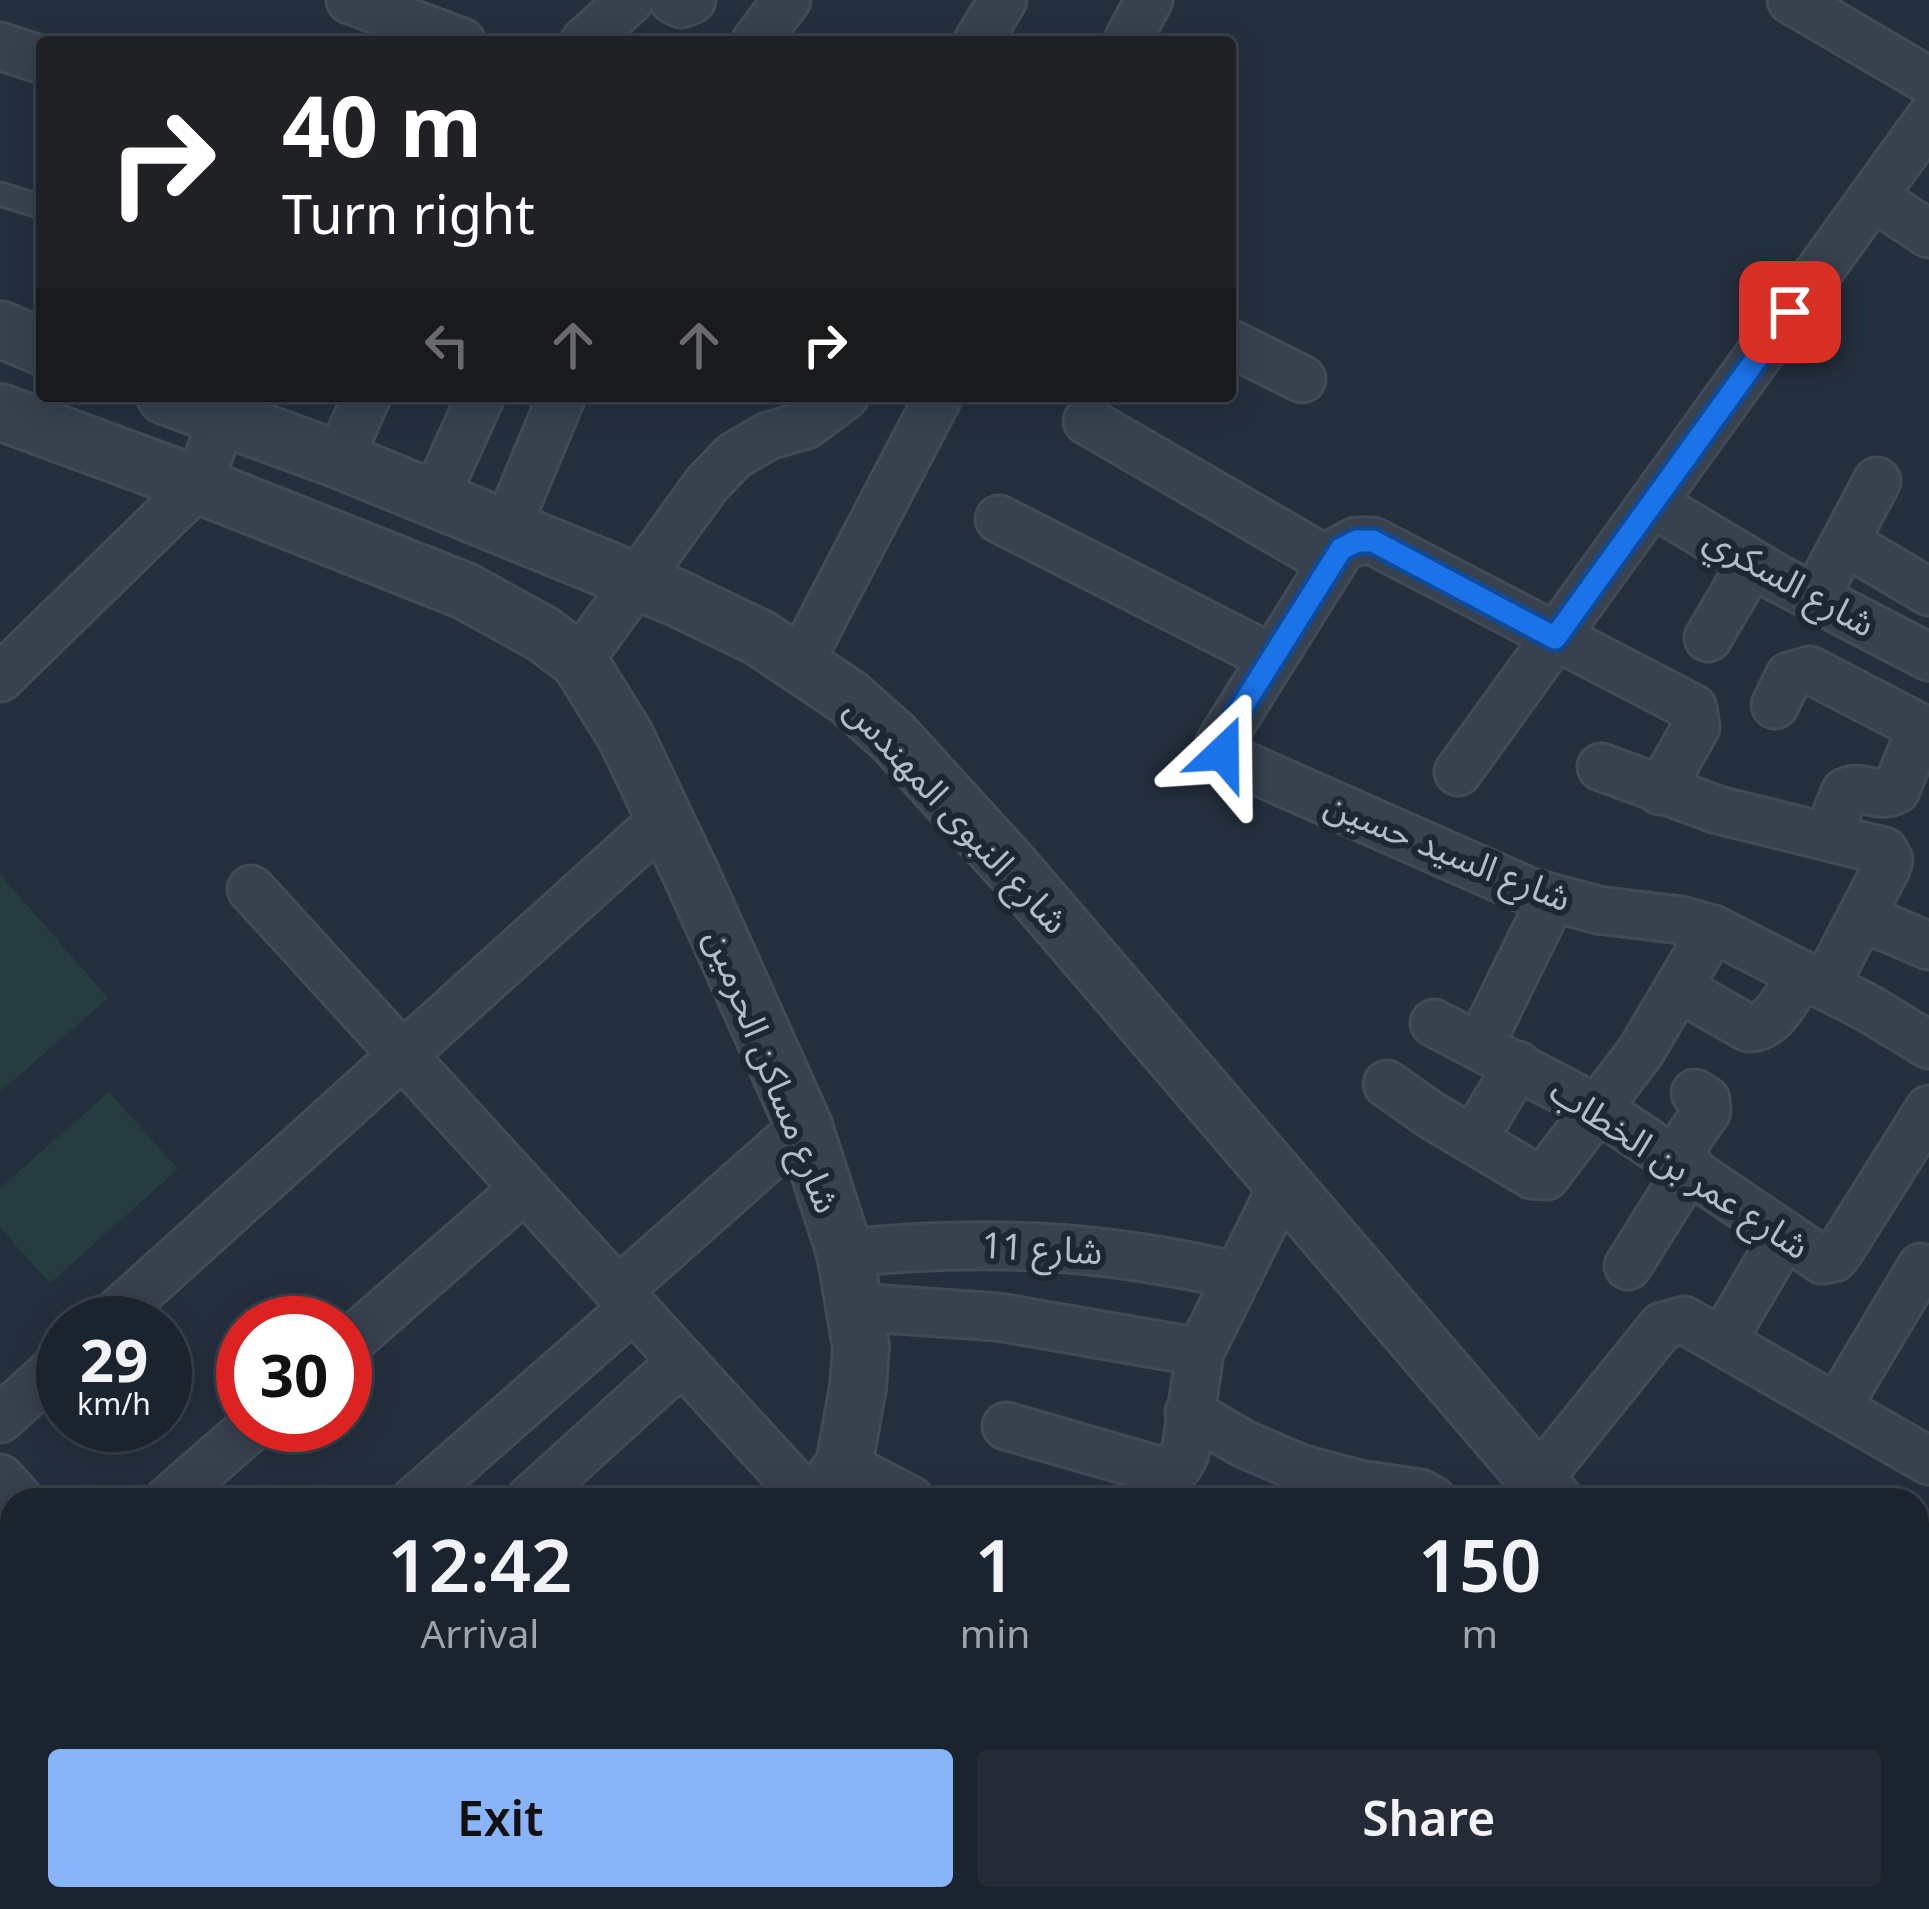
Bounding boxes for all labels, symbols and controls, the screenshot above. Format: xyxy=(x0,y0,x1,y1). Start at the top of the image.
text: 40 m xyxy=(282,67,482,182)
icon: right xyxy=(84,84,240,240)
text: Turn right xyxy=(282,176,535,250)
pin xyxy=(1739,261,1841,363)
icon: arrive xyxy=(1757,279,1823,345)
icon: left xyxy=(414,312,480,378)
icon: ahead xyxy=(540,312,606,378)
icon: ahead xyxy=(666,312,732,378)
icon: right xyxy=(792,312,858,378)
street label: شارع السكري xyxy=(1694,514,1884,651)
street label: شارع النبوى المهندس xyxy=(832,685,1080,946)
position arrow xyxy=(1160,690,1286,816)
street label: شارع السيد حسين xyxy=(1317,779,1579,925)
street label: شارع مساكن الحرمين xyxy=(691,922,853,1221)
street label: شارع عمر بن الخطاب xyxy=(1539,1065,1819,1272)
street label: شارع 11 xyxy=(980,1220,1104,1278)
speed limit sign: 30 xyxy=(216,1296,372,1452)
text: 29 xyxy=(80,1318,148,1400)
text: km/h xyxy=(77,1383,151,1424)
text: 12:42 xyxy=(388,1515,572,1613)
text: 1 xyxy=(974,1515,1016,1613)
text: 150 xyxy=(1418,1515,1541,1613)
text: Arrival xyxy=(420,1606,539,1659)
text: min xyxy=(960,1606,1030,1659)
text: m xyxy=(1461,1606,1498,1659)
button: Exit xyxy=(48,1749,953,1887)
button: Share xyxy=(977,1749,1881,1887)

